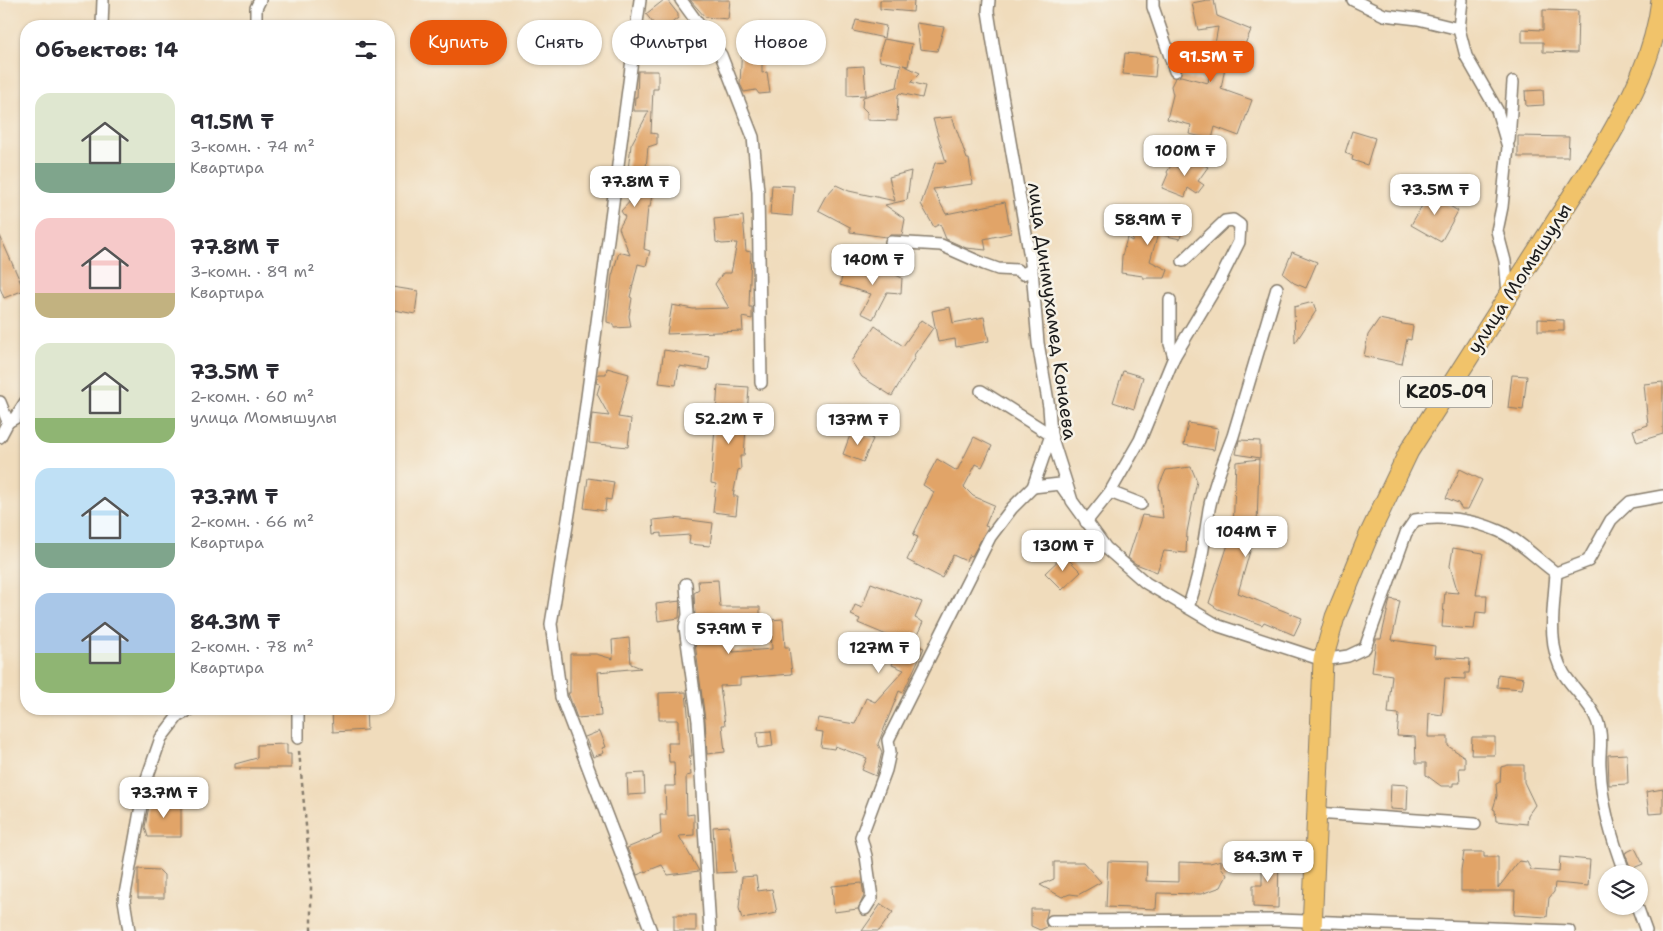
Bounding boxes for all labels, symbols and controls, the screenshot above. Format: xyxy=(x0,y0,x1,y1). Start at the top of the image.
chip: Купить xyxy=(410,20,507,65)
chip: Снять xyxy=(517,20,602,65)
chip: Фильтры xyxy=(612,20,726,65)
chip: Новое xyxy=(736,20,826,65)
text: Объектов: 14 xyxy=(35,36,178,64)
icon: filters xyxy=(352,36,380,64)
pin: 91.5M ₸ xyxy=(1165,41,1257,83)
text: 91.5M ₸ xyxy=(1179,46,1243,67)
text: 91.5M ₸ xyxy=(190,108,274,136)
icon: home xyxy=(75,113,135,173)
pin: 100M ₸ xyxy=(1144,134,1226,177)
text: 3-комн. · 74 m² xyxy=(190,136,315,157)
text: 100M ₸ xyxy=(1154,140,1216,161)
text: Квартира xyxy=(190,157,264,178)
pin: 77.8M ₸ xyxy=(589,166,681,208)
text: 77.8M ₸ xyxy=(601,171,669,192)
pin: 73.5M ₸ xyxy=(1389,174,1481,216)
text: 73.5M ₸ xyxy=(1401,179,1469,200)
street label: лица Динмухамед Конаева xyxy=(1022,181,1083,442)
street label: улица Момышулы xyxy=(1461,198,1577,358)
pin: 58.9M ₸ xyxy=(1102,204,1194,246)
text: 58.9M ₸ xyxy=(1115,209,1181,230)
text: 77.8M ₸ xyxy=(190,233,279,261)
icon: home xyxy=(75,238,135,298)
pin: 140M ₸ xyxy=(832,244,914,286)
text: 140M ₸ xyxy=(842,249,904,270)
text: 3-комн. · 89 m² xyxy=(190,261,315,282)
text: Квартира xyxy=(190,282,264,303)
text: 73.5M ₸ xyxy=(190,358,279,386)
icon: home xyxy=(75,363,135,423)
road number: KZ05-09 xyxy=(1400,377,1492,408)
text: 2-комн. · 60 m² xyxy=(190,386,314,407)
pin: 52.2M ₸ xyxy=(683,402,775,445)
pin: 137M ₸ xyxy=(817,404,899,446)
text: улица Момышулы xyxy=(190,407,337,428)
text: 52.2M ₸ xyxy=(695,408,763,429)
text: 137M ₸ xyxy=(828,409,888,430)
text: 73.7M ₸ xyxy=(190,483,278,511)
icon: home xyxy=(75,488,135,548)
text: 2-комн. · 66 m² xyxy=(190,511,314,532)
pin: 104M ₸ xyxy=(1205,516,1287,558)
text: 104M ₸ xyxy=(1215,521,1277,542)
pin: 130M ₸ xyxy=(1022,530,1104,572)
text: Квартира xyxy=(190,532,264,553)
text: 130M ₸ xyxy=(1032,535,1094,556)
text: 84.3M ₸ xyxy=(190,608,280,636)
pin: 57.9M ₸ xyxy=(683,612,775,655)
icon: home xyxy=(75,613,135,673)
text: 57.9M ₸ xyxy=(696,618,762,639)
pin: 127M ₸ xyxy=(838,632,920,674)
text: 2-комн. · 78 m² xyxy=(190,636,314,657)
text: 127M ₸ xyxy=(849,637,909,658)
text: Квартира xyxy=(190,657,264,678)
pin: 73.7M ₸ xyxy=(118,776,210,819)
text: 73.7M ₸ xyxy=(130,782,198,803)
pin: 84.3M ₸ xyxy=(1222,840,1314,883)
text: 84.3M ₸ xyxy=(1234,846,1302,867)
map controls xyxy=(1598,865,1648,915)
button: layers xyxy=(1598,865,1648,915)

